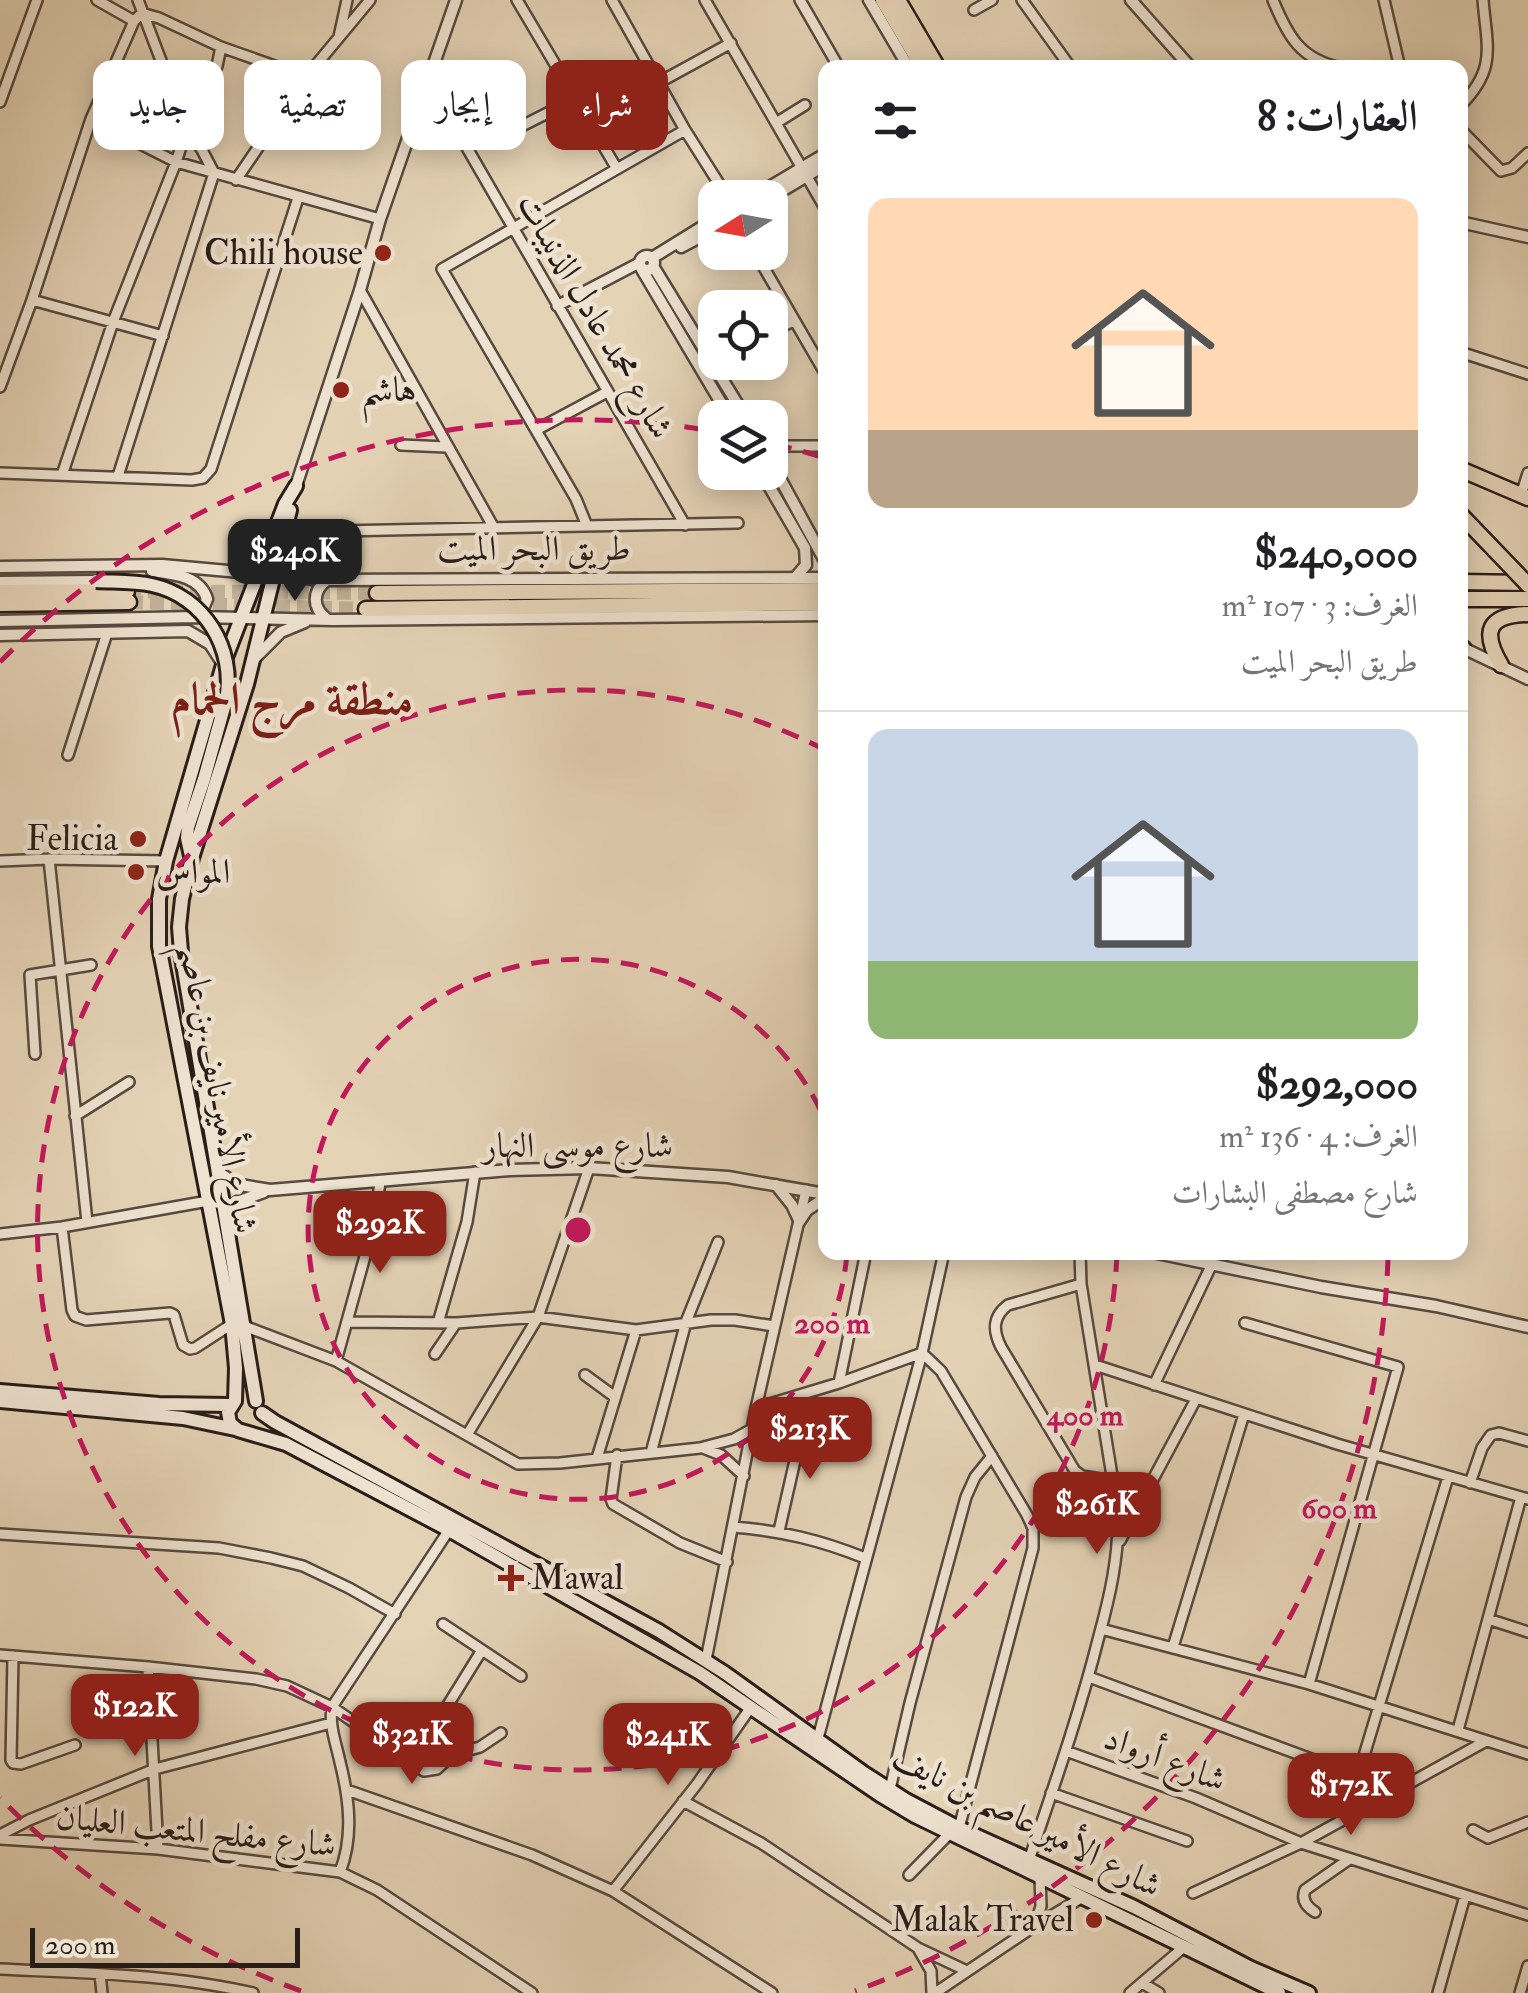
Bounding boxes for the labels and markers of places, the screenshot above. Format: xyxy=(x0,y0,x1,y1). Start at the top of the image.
place label: Chili house xyxy=(204,231,363,275)
marker: Chili house xyxy=(372,242,394,264)
place label: هاشم xyxy=(361,368,417,424)
marker: هاشم xyxy=(330,379,352,401)
pin: $240K xyxy=(225,519,365,604)
place label: Felicia xyxy=(26,817,119,861)
marker: Felicia xyxy=(127,828,149,850)
place label: المواس xyxy=(156,850,230,894)
marker: المواس xyxy=(125,861,147,883)
pin: $292K xyxy=(310,1191,450,1276)
centre of rings xyxy=(560,1212,596,1248)
pin: $213K xyxy=(740,1397,880,1482)
pin: $261K xyxy=(1027,1472,1167,1557)
place label: Mawal xyxy=(531,1556,624,1600)
marker: Mawal xyxy=(500,1567,522,1589)
pin: $122K xyxy=(65,1674,205,1759)
pin: $321K xyxy=(342,1702,482,1787)
pin: $241K xyxy=(598,1703,738,1788)
pin: $172K xyxy=(1281,1753,1421,1838)
place label: Malak Travel xyxy=(891,1898,1074,1942)
marker: Malak Travel xyxy=(1083,1909,1105,1931)

